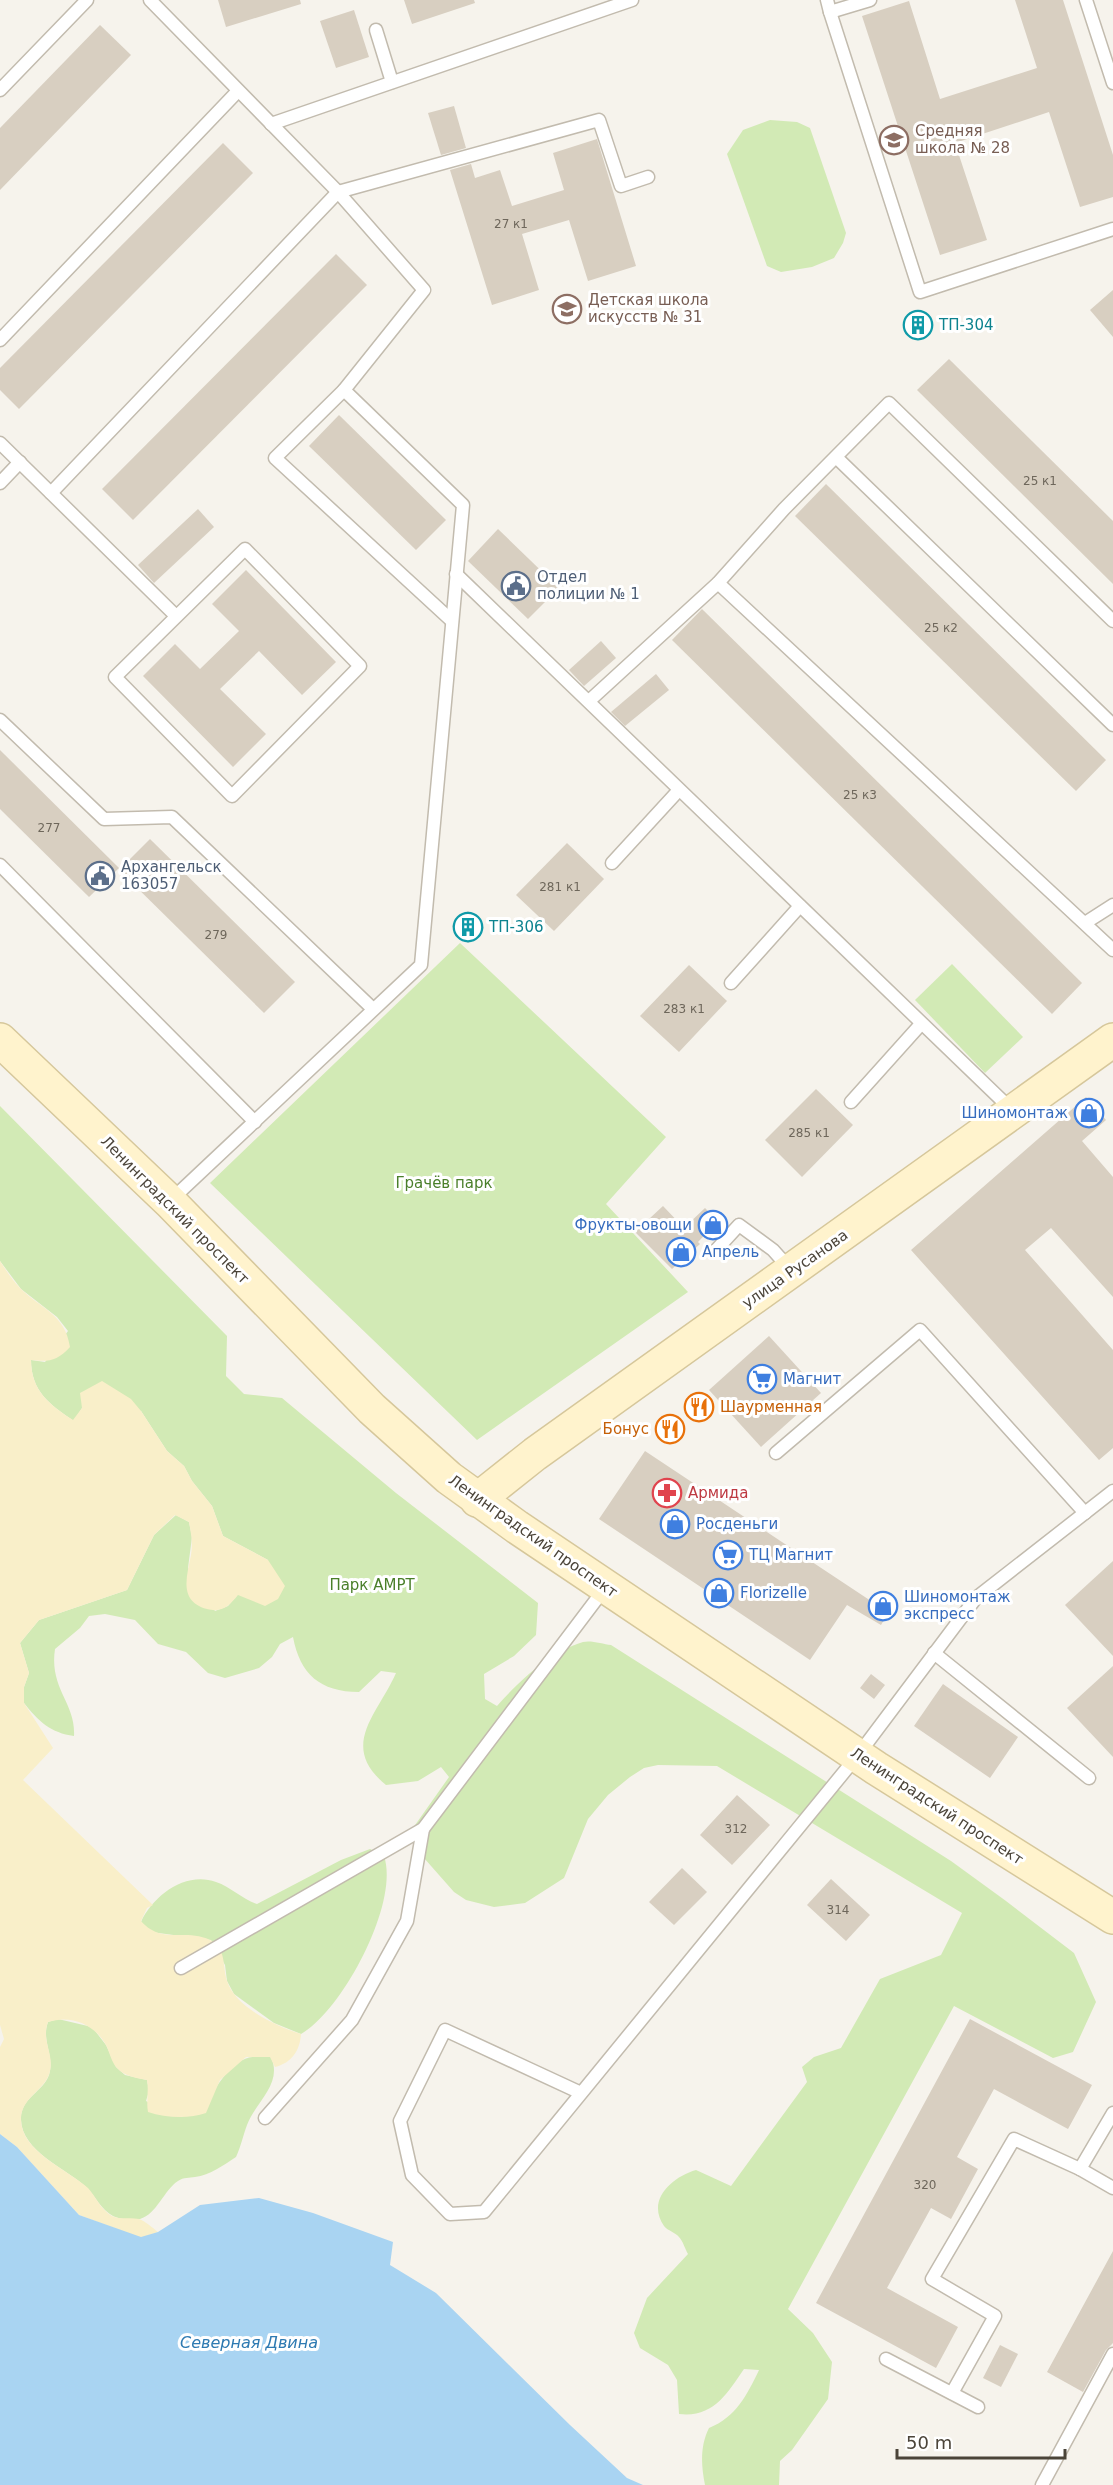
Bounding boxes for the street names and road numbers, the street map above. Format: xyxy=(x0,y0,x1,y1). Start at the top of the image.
street label: Ленинградский проспект xyxy=(97,1132,253,1288)
street label: улица Русанова xyxy=(739,1226,851,1312)
street label: Ленинградский проспект xyxy=(445,1471,621,1601)
street label: Ленинградский проспект xyxy=(847,1743,1027,1869)

